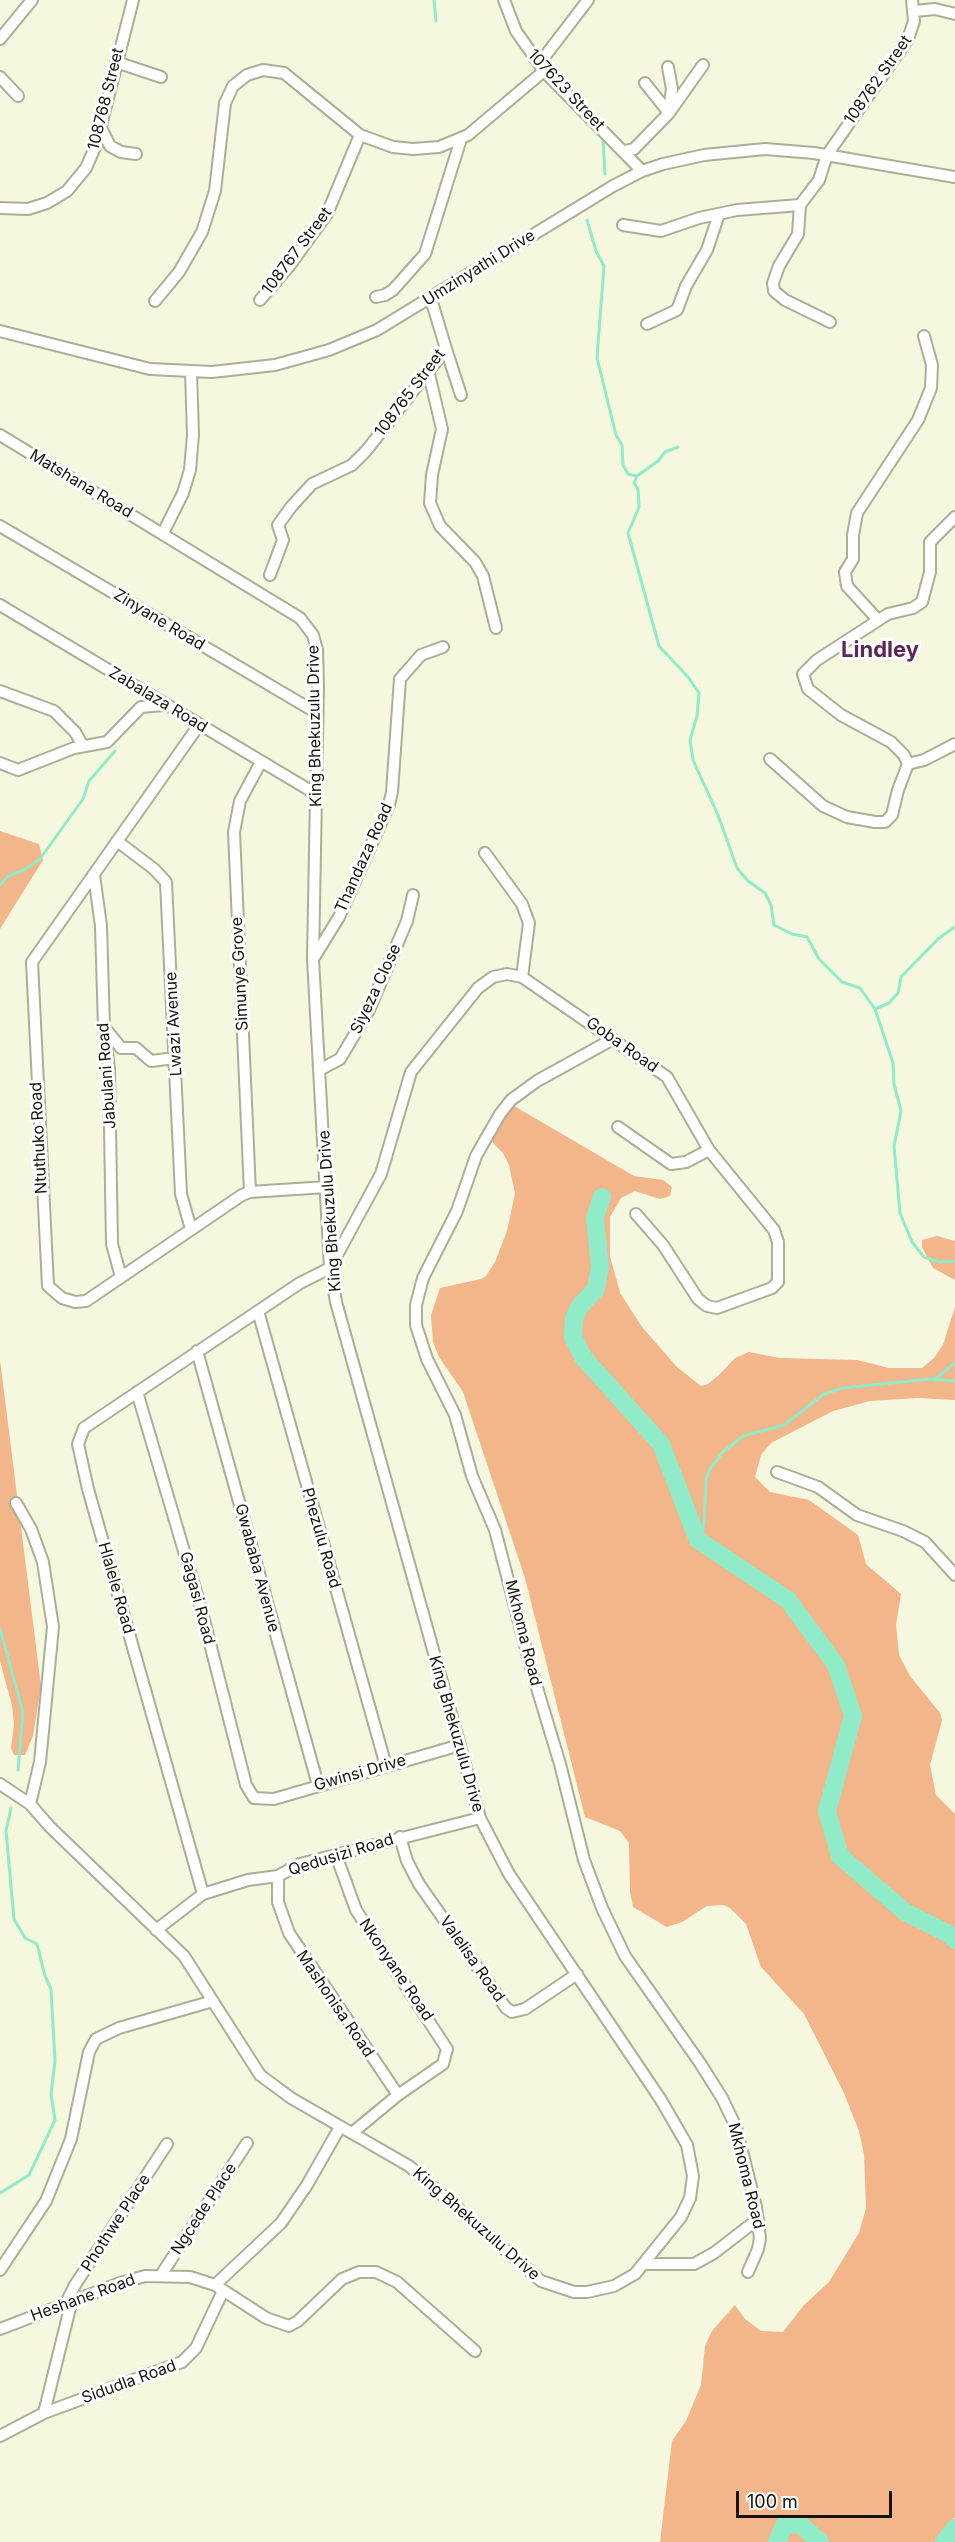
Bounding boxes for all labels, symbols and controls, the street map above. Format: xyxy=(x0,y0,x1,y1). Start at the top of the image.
street label: 108762 Street xyxy=(840,32,916,128)
street label: 107623 Street xyxy=(523,45,609,135)
street label: 108768 Street xyxy=(84,46,128,152)
street label: 108767 Street xyxy=(258,204,336,298)
street label: Umzinyathi Drive xyxy=(419,226,539,310)
street label: 108765 Street xyxy=(371,345,449,441)
street label: Matshana Road xyxy=(26,446,136,522)
street label: Zinyane Road xyxy=(110,585,208,655)
district label: Lindley xyxy=(841,637,919,663)
street label: King Bhekuzulu Drive xyxy=(304,645,326,807)
street label: Zabalaza Road xyxy=(105,663,211,737)
street label: Thandaza Road xyxy=(331,800,397,916)
street label: Simunye Grove xyxy=(227,916,253,1032)
street label: Siyeza Close xyxy=(347,941,405,1037)
street label: Lwazi Avenue xyxy=(162,971,186,1077)
street label: Goba Road xyxy=(582,1013,662,1077)
street label: Jabulani Road xyxy=(94,1022,120,1130)
street label: Ntuthuko Road xyxy=(26,1081,52,1195)
street label: King Bhekuzulu Drive xyxy=(315,1130,345,1292)
street label: Phezulu Road xyxy=(298,1486,344,1590)
street label: Gwababa Avenue xyxy=(231,1501,283,1635)
street label: Hlalele Road xyxy=(94,1540,138,1636)
street label: Gagasi Road xyxy=(175,1550,219,1646)
street label: Mkhoma Road xyxy=(501,1578,545,1688)
street label: King Bhekuzulu Drive xyxy=(424,1654,488,1814)
street label: Gwinsi Drive xyxy=(312,1751,408,1795)
street label: Qedusizi Road xyxy=(286,1830,396,1880)
street label: Valelisa Road xyxy=(435,1912,509,2006)
street label: Nkonyane Road xyxy=(355,1915,437,2025)
street label: Mashonisa Road xyxy=(292,1947,378,2061)
street label: Mkhoma Road xyxy=(724,2121,768,2231)
street label: Ngcede Place xyxy=(167,2160,241,2258)
street label: King Bhekuzulu Drive xyxy=(409,2164,543,2284)
street label: Phothwe Place xyxy=(77,2171,155,2275)
street label: Heshane Road xyxy=(28,2270,138,2326)
street label: Sidudla Road xyxy=(79,2356,179,2408)
scale bar xyxy=(739,2479,895,2517)
text: 100 m xyxy=(747,2491,798,2512)

